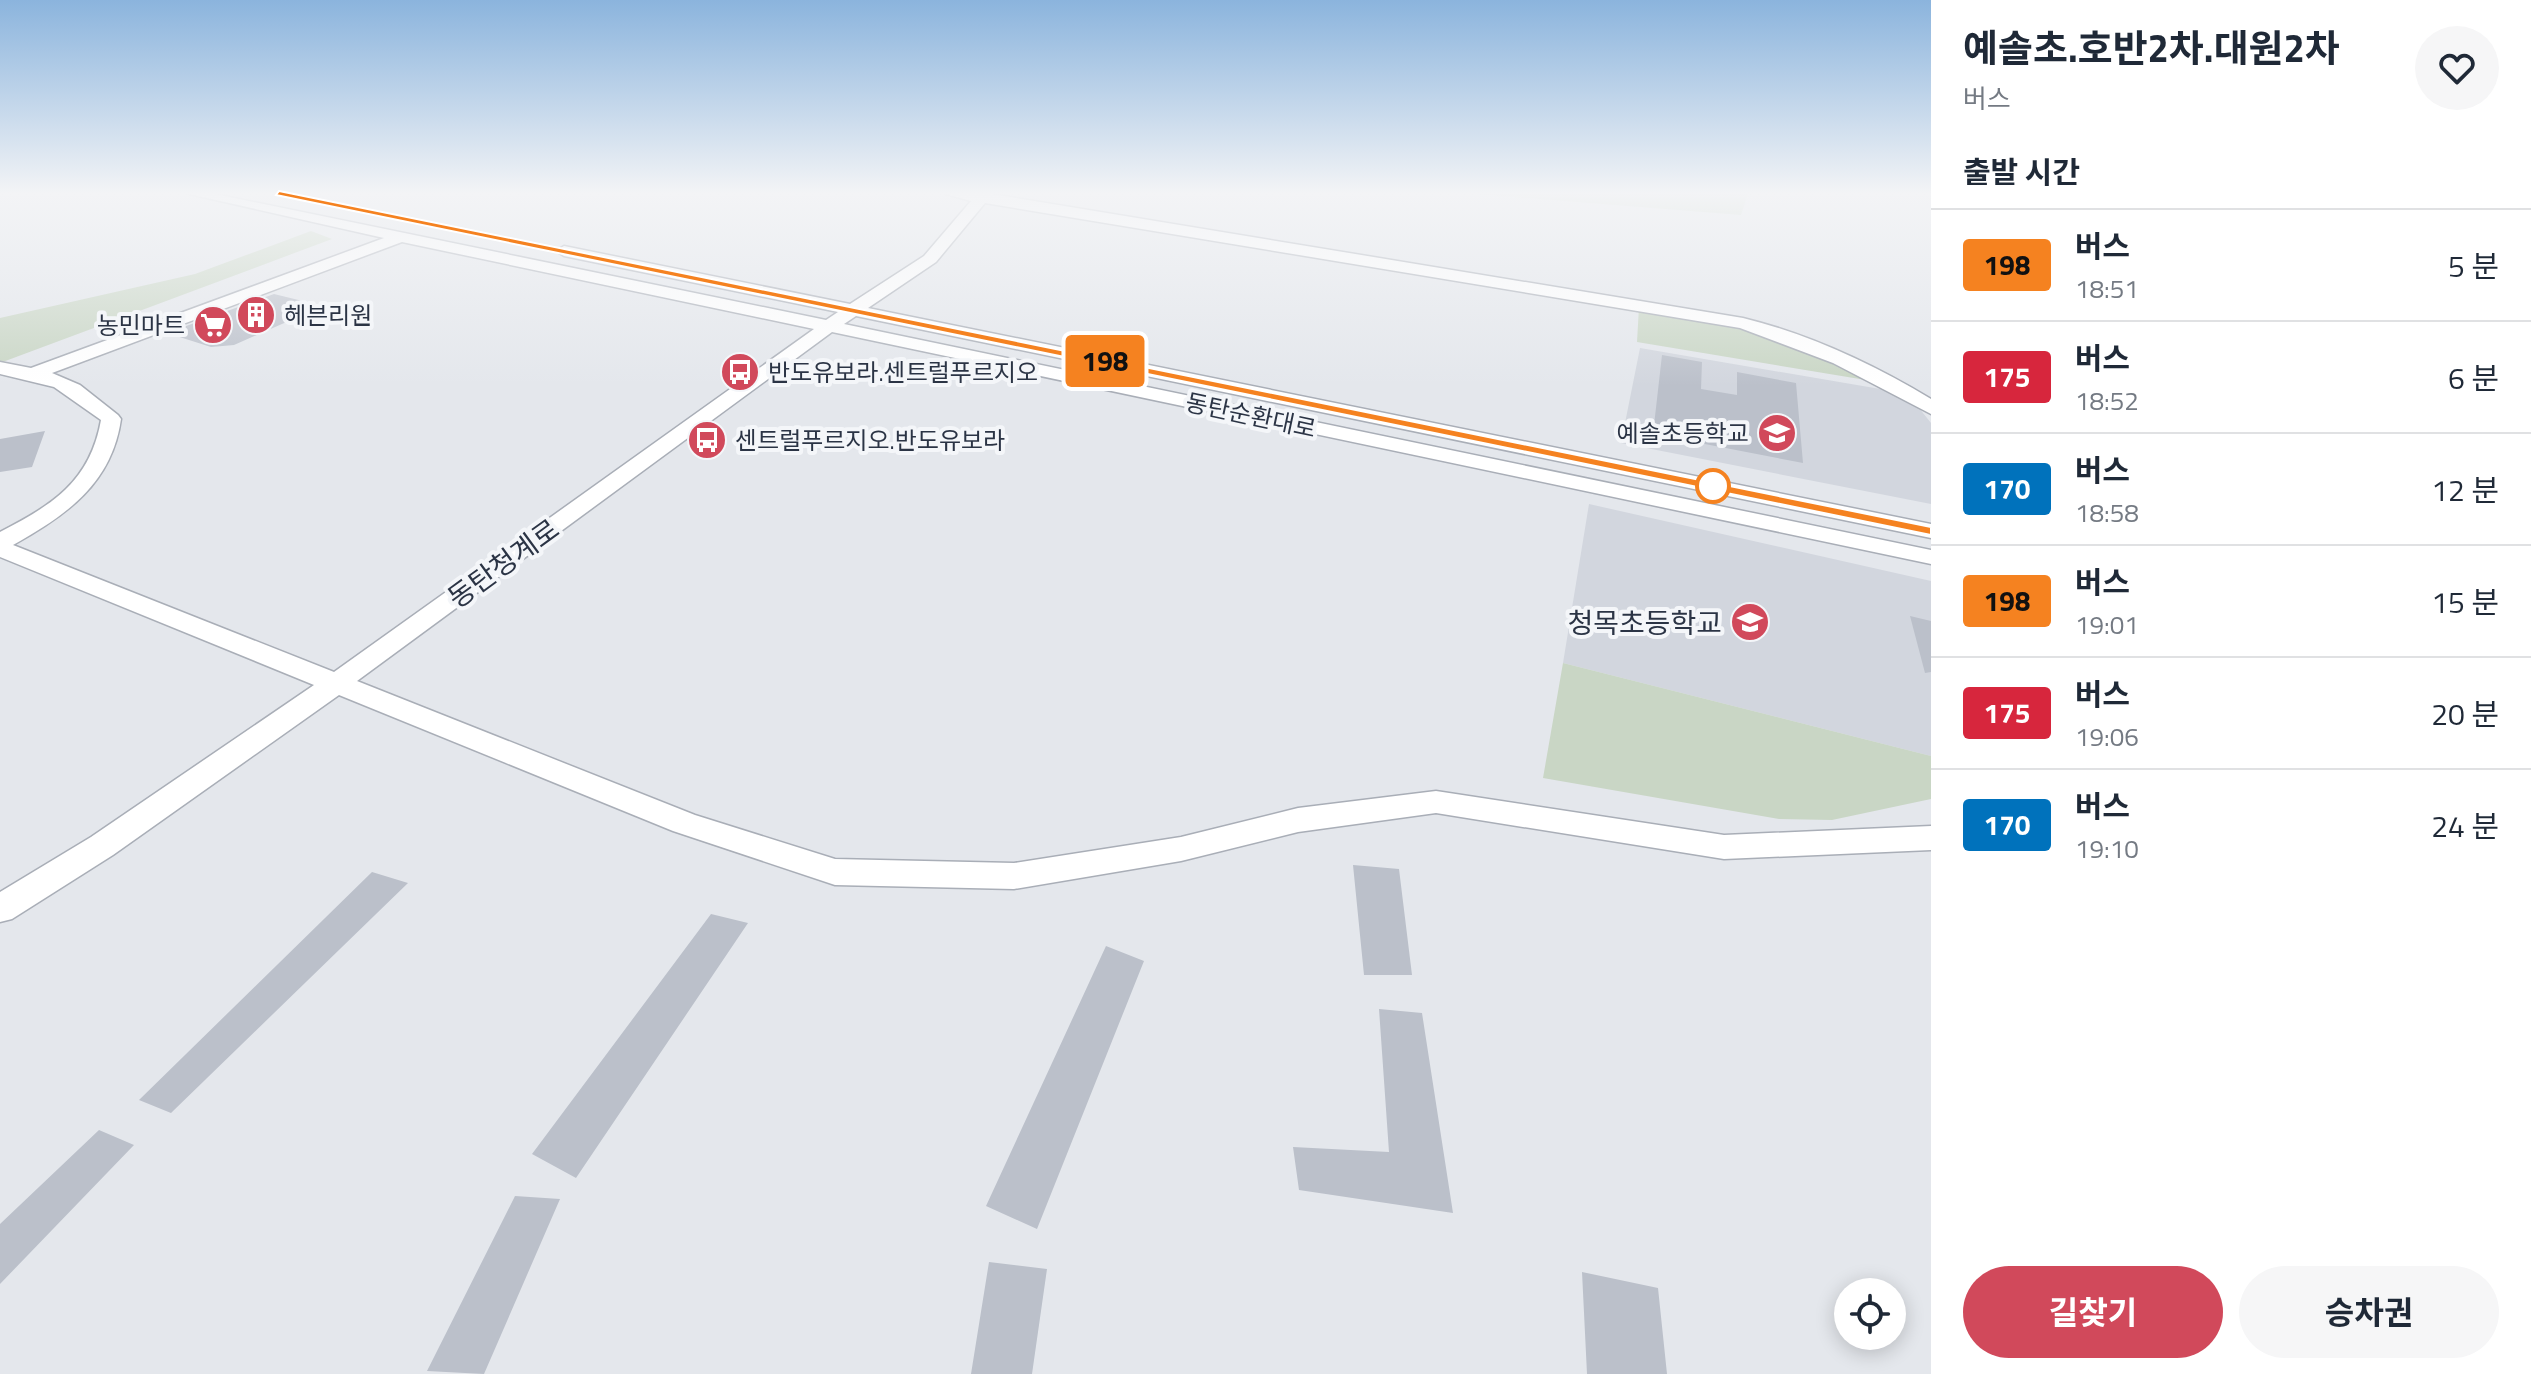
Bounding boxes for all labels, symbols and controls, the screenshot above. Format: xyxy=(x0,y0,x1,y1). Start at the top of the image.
text: 예솔초.호반2차.대원2차 xyxy=(1963,19,2340,77)
button: heart xyxy=(2415,26,2499,110)
text: 버스 xyxy=(1963,79,2011,118)
text: 출발 시간 xyxy=(1963,149,2080,195)
text: 버스 xyxy=(2075,223,2130,269)
text: 198 xyxy=(1983,243,2031,286)
text: 5 분 xyxy=(2448,243,2499,289)
text: 18:51 xyxy=(2075,269,2139,308)
building icon: 헤븐리원 xyxy=(235,294,277,336)
place label: 헤븐리원 xyxy=(284,297,372,333)
supermarket icon: 농민마트 xyxy=(192,304,234,346)
place label: 농민마트 xyxy=(97,307,185,343)
line badge: 198 xyxy=(1059,335,1151,387)
text: 버스 xyxy=(2075,335,2130,381)
text: 198 xyxy=(1081,339,1129,382)
bus stop icon: 반도유보라.센트럴푸르지오 xyxy=(719,351,761,393)
place label: 반도유보라.센트럴푸르지오 xyxy=(768,354,1038,390)
text: 175 xyxy=(1983,355,2031,398)
text: 6 분 xyxy=(2448,355,2499,401)
text: 18:52 xyxy=(2075,381,2139,420)
street label: 동탄순환대로 xyxy=(1182,384,1320,446)
school or university icon: 예솔초등학교 xyxy=(1756,412,1798,454)
place label: 예솔초등학교 xyxy=(1617,415,1749,451)
bus stop icon: 센트럴푸르지오.반도유보라 xyxy=(686,419,728,461)
place label: 센트럴푸르지오.반도유보라 xyxy=(735,422,1005,458)
text: 버스 xyxy=(2075,447,2130,493)
text: 170 xyxy=(1983,467,2031,510)
text: 12 분 xyxy=(2431,467,2499,513)
unlabelled marker xyxy=(1696,469,1730,503)
text: 18:58 xyxy=(2075,493,2139,532)
street label: 동탄청계로 xyxy=(438,508,568,618)
text: 버스 xyxy=(2075,559,2130,605)
text: 198 xyxy=(1983,579,2031,622)
text: 15 분 xyxy=(2431,579,2499,625)
place label: 청목초등학교 xyxy=(1567,601,1722,644)
school or university icon: 청목초등학교 xyxy=(1729,601,1771,643)
text: 19:01 xyxy=(2075,605,2139,644)
text: 버스 xyxy=(2075,671,2130,717)
text: 175 xyxy=(1983,691,2031,734)
text: 20 분 xyxy=(2431,691,2499,737)
text: 19:06 xyxy=(2075,717,2139,756)
text: 버스 xyxy=(2075,783,2130,829)
text: 170 xyxy=(1983,803,2031,846)
text: 24 분 xyxy=(2431,803,2499,849)
text: 19:10 xyxy=(2075,829,2139,868)
button: 길찾기 xyxy=(1963,1266,2223,1358)
button: 승차권 xyxy=(2239,1266,2499,1358)
map controls xyxy=(1834,1278,1906,1350)
button: locate xyxy=(1834,1278,1906,1350)

